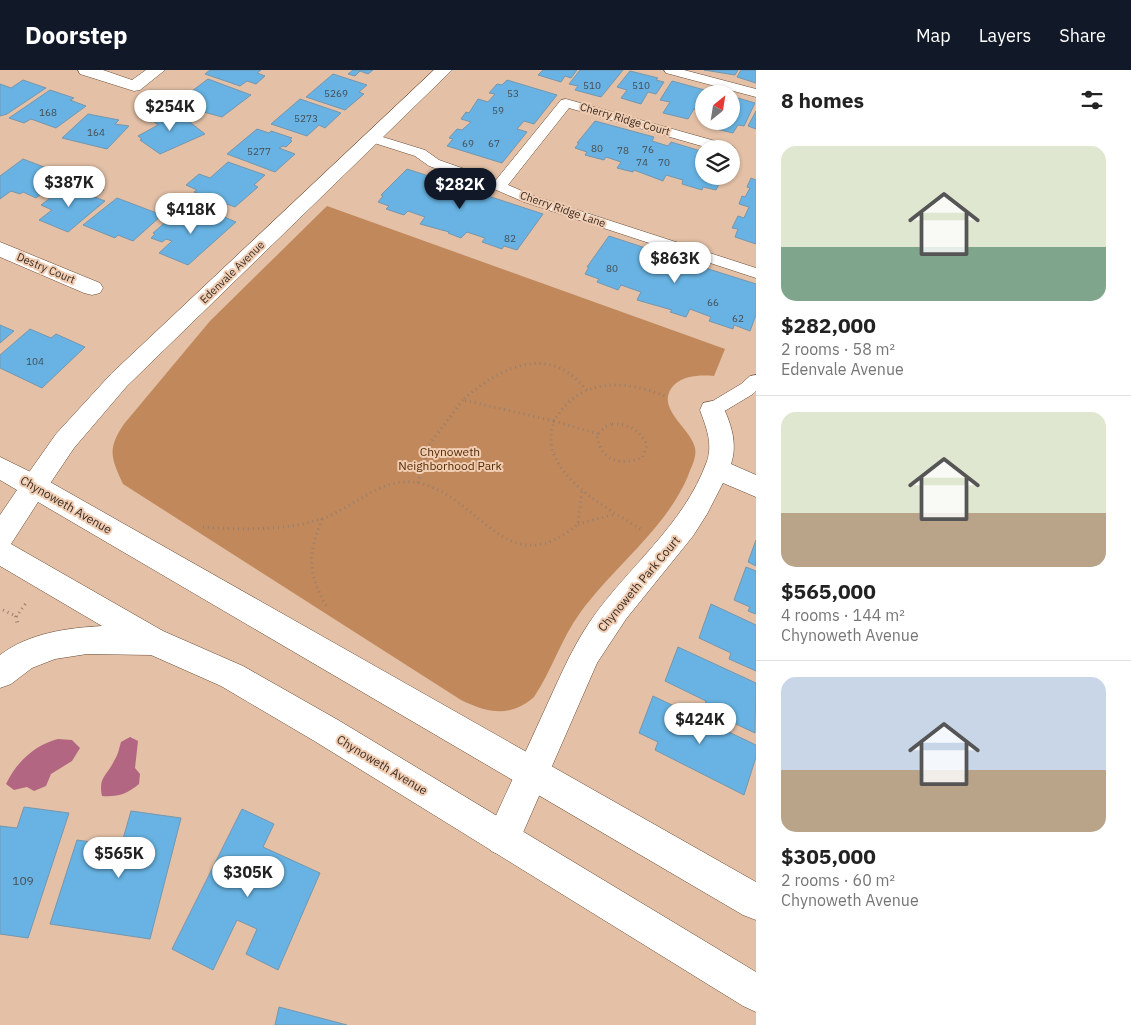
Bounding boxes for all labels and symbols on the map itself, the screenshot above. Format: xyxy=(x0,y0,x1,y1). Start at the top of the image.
house number: 510 xyxy=(583,79,601,92)
house number: 510 xyxy=(632,79,650,92)
north arrow xyxy=(695,85,740,130)
house number: 5269 xyxy=(324,87,348,100)
house number: 53 xyxy=(507,87,519,100)
pin: $254K xyxy=(135,90,205,132)
street label: Cherry Ridge Court xyxy=(578,99,672,139)
house number: 59 xyxy=(492,104,504,117)
house number: 168 xyxy=(39,106,57,119)
house number: 5273 xyxy=(294,112,318,125)
house number: 164 xyxy=(87,126,105,139)
house number: 69 xyxy=(462,137,474,150)
house number: 67 xyxy=(488,137,500,150)
house number: 80 xyxy=(591,142,603,155)
house number: 76 xyxy=(642,143,654,156)
house number: 78 xyxy=(617,144,629,157)
house number: 5277 xyxy=(247,145,271,158)
house number: 74 xyxy=(636,156,648,169)
house number: 70 xyxy=(658,156,670,169)
pin: $387K xyxy=(34,166,104,208)
pin: $282K xyxy=(425,168,495,210)
street label: Cherry Ridge Lane xyxy=(518,188,608,230)
pin: $418K xyxy=(156,192,226,235)
house number: 82 xyxy=(504,232,516,245)
street label: Edenvale Avenue xyxy=(197,238,267,306)
pin: $863K xyxy=(640,242,710,284)
street label: Destry Court xyxy=(15,249,77,287)
house number: 80 xyxy=(606,262,618,275)
house number: 66 xyxy=(707,296,719,309)
house number: 62 xyxy=(732,312,744,325)
house number: 104 xyxy=(26,355,44,368)
park label: Chynoweth Neighborhood Park xyxy=(398,444,502,473)
street label: Chynoweth Avenue xyxy=(18,472,115,537)
street label: Chynoweth Park Court xyxy=(594,533,683,634)
pin: $424K xyxy=(665,702,735,745)
street label: Chynoweth Avenue xyxy=(334,732,431,798)
pin: $565K xyxy=(84,836,154,879)
pin: $305K xyxy=(213,856,283,898)
house number: 109 xyxy=(12,873,34,888)

